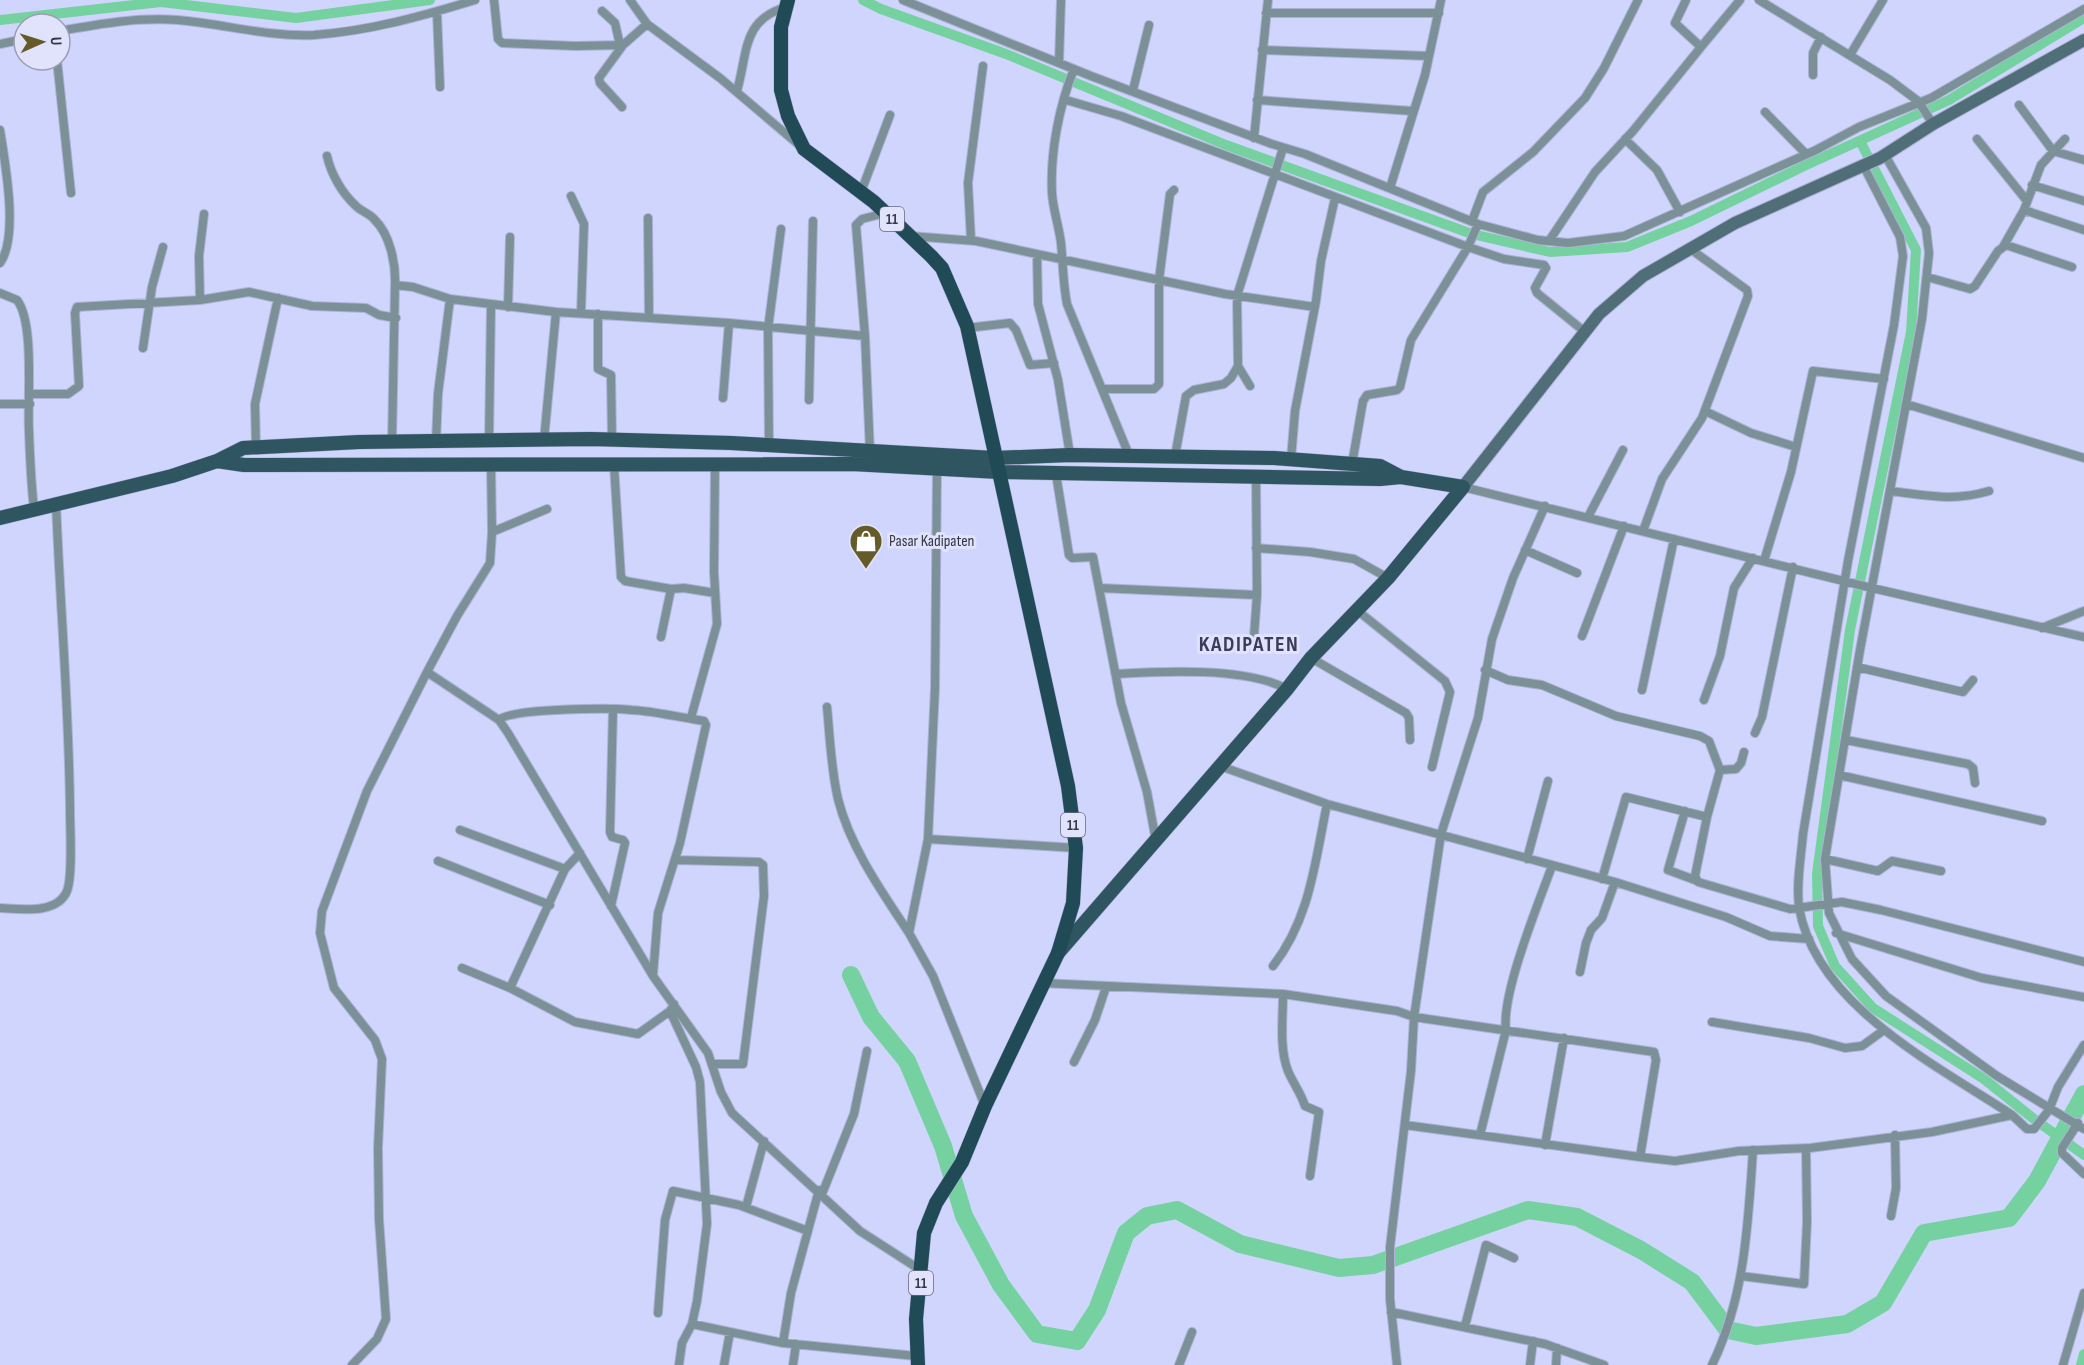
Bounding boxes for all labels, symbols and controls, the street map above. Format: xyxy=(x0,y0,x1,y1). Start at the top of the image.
north arrow xyxy=(12,12,72,72)
text: U xyxy=(46,37,65,46)
road number: 11 xyxy=(880,207,904,231)
shop icon: Pasar Kadipaten xyxy=(848,523,884,570)
place label: Pasar Kadipaten xyxy=(889,532,974,551)
district label: KADIPATEN xyxy=(1199,631,1299,658)
road number: 11 xyxy=(1061,813,1085,837)
road number: 11 xyxy=(909,1271,933,1295)

